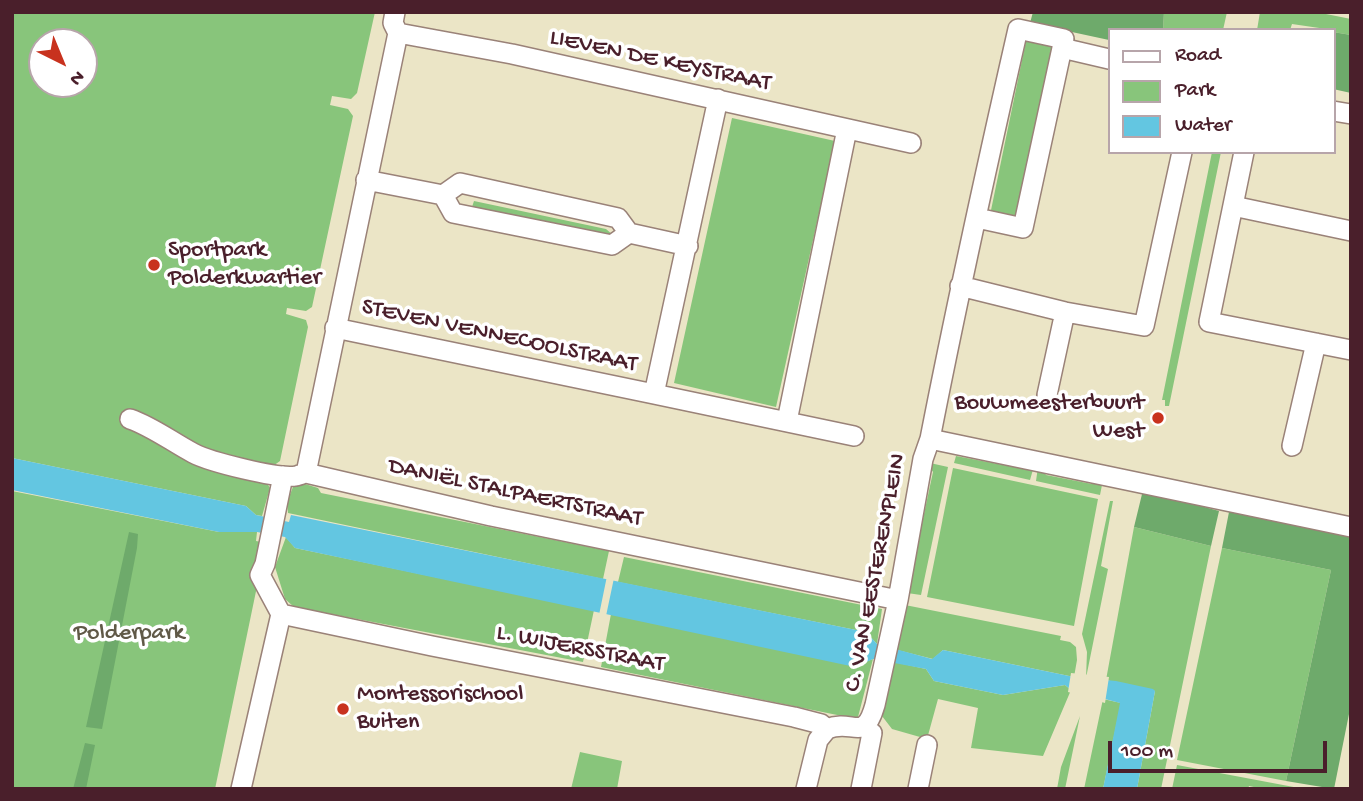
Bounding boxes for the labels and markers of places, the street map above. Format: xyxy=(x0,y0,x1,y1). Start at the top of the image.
place label: Sportpark Polderkwartier xyxy=(168,237,321,293)
marker: Sportpark Polderkwartier xyxy=(146,257,162,273)
place label: Bouwmeesterbuurt West xyxy=(955,390,1144,446)
marker: Bouwmeesterbuurt West xyxy=(1150,410,1166,426)
place label: Montessorischool Buiten xyxy=(357,681,524,737)
marker: Montessorischool Buiten xyxy=(335,701,351,717)

